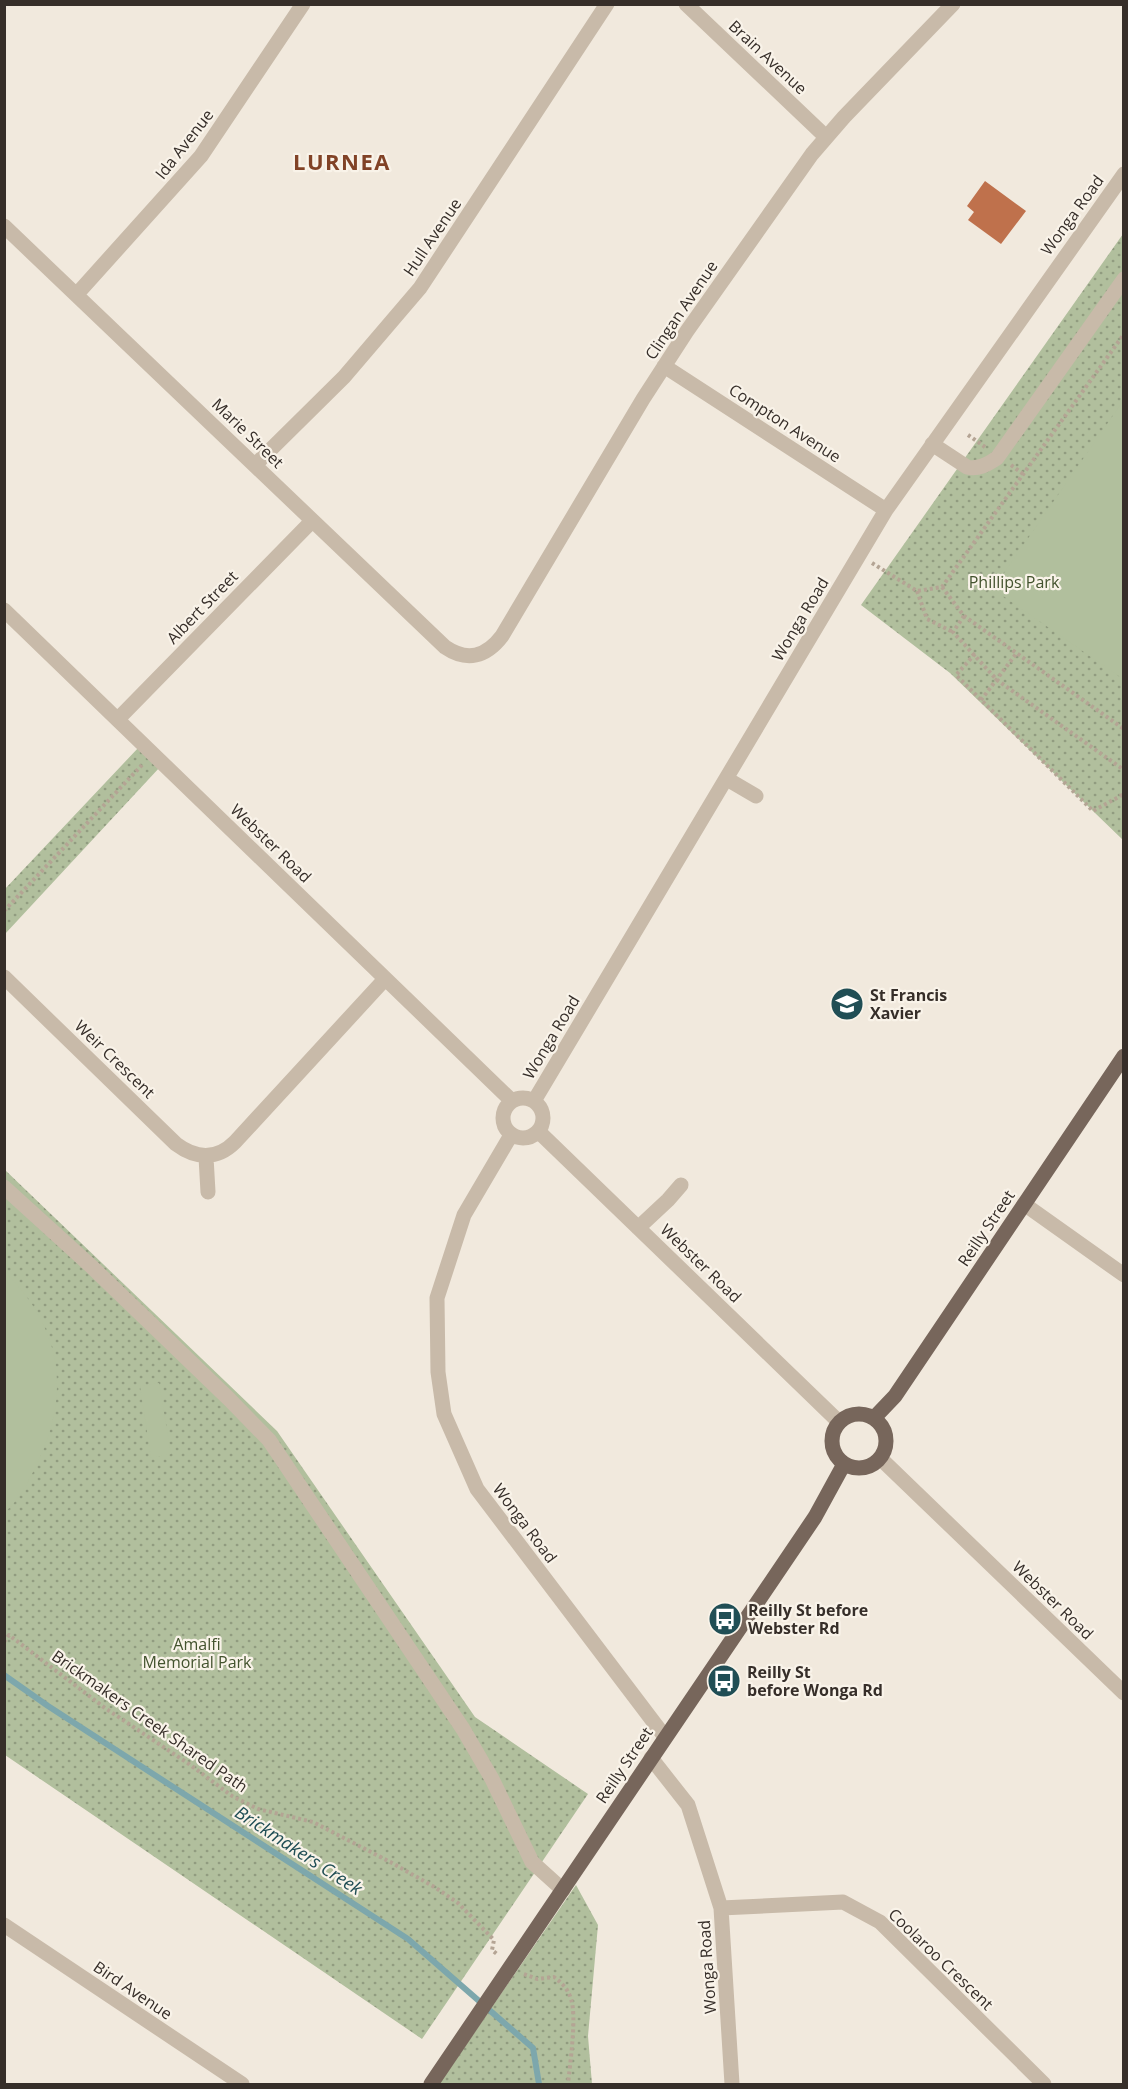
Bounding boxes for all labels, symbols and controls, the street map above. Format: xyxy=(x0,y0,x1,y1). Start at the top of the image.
street label: Brain Avenue xyxy=(724,15,812,99)
street label: Ida Avenue xyxy=(150,105,218,183)
district label: LURNEA xyxy=(293,146,391,176)
street label: Wonga Road xyxy=(1035,170,1109,260)
street label: Hull Avenue xyxy=(398,194,466,280)
street label: Clingan Avenue xyxy=(640,256,722,364)
street label: Compton Avenue xyxy=(725,379,845,467)
street label: Marie Street xyxy=(207,393,289,473)
street label: Albert Street xyxy=(161,565,243,648)
park label: Phillips Park xyxy=(969,571,1060,593)
street label: Wonga Road xyxy=(766,573,834,665)
street label: Webster Road xyxy=(226,799,316,887)
place label: St Francis Xavier xyxy=(870,984,947,1024)
school or university icon: St Francis Xavier xyxy=(829,986,865,1022)
street label: Wonga Road xyxy=(517,991,585,1083)
street label: Weir Crescent xyxy=(70,1015,160,1103)
street label: Reilly Street xyxy=(952,1185,1020,1271)
street label: Webster Road xyxy=(656,1219,746,1307)
street label: Wonga Road xyxy=(488,1479,562,1567)
street label: Webster Road xyxy=(1008,1556,1098,1644)
place label: Reilly St before Webster Rd xyxy=(748,1599,868,1639)
bus stop icon: Reilly St before Webster Rd xyxy=(707,1601,743,1637)
park label: Amalfi Memorial Park xyxy=(143,1633,252,1673)
street label: Brickmakers Creek Shared Path xyxy=(48,1645,252,1797)
place label: Reilly St before Wonga Rd xyxy=(747,1661,883,1701)
bus stop icon: Reilly St before Wonga Rd xyxy=(706,1663,742,1699)
street label: Reilly Street xyxy=(590,1722,658,1808)
water label: Brickmakers Creek xyxy=(231,1800,368,1901)
street label: Coolaroo Crescent xyxy=(884,1903,998,2015)
street label: Wonga Road xyxy=(693,1919,721,2015)
street label: Bird Avenue xyxy=(89,1956,177,2024)

